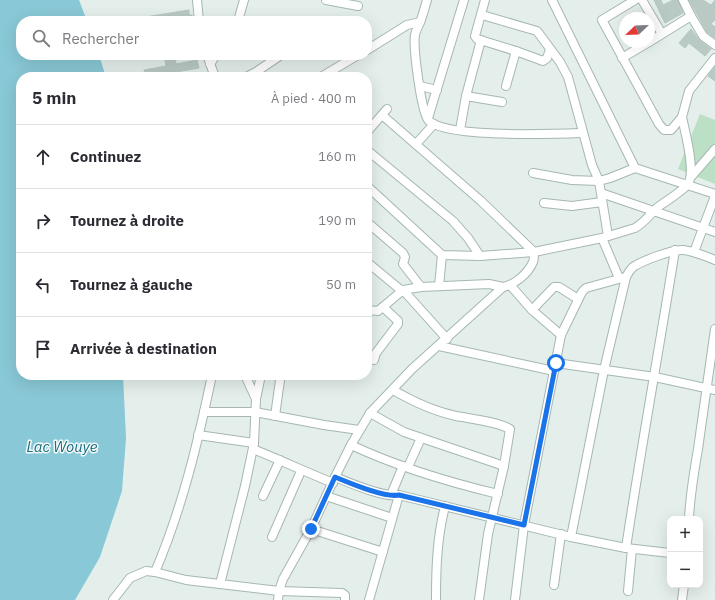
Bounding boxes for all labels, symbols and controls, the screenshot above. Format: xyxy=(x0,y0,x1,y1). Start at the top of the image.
north arrow xyxy=(619,12,655,48)
search box xyxy=(16,16,372,60)
icon: search xyxy=(30,27,52,49)
text: Rechercher xyxy=(62,29,139,48)
text: 5 min xyxy=(32,87,76,109)
text: À pied · 400 m xyxy=(271,90,356,107)
icon: ahead xyxy=(32,146,54,168)
text: Continuez xyxy=(70,147,141,166)
text: 160 m xyxy=(318,148,356,165)
icon: right xyxy=(32,210,54,232)
text: Tournez à droite xyxy=(70,211,184,230)
text: 190 m xyxy=(318,212,356,229)
icon: left xyxy=(32,274,54,296)
text: Tournez à gauche xyxy=(70,275,193,294)
text: 50 m xyxy=(326,276,356,293)
icon: arrive xyxy=(32,338,54,360)
text: Arrivée à destination xyxy=(70,339,217,358)
route start xyxy=(547,354,565,372)
water label: Lac Wouye xyxy=(27,437,98,456)
map controls xyxy=(667,516,703,588)
button: + xyxy=(667,516,703,552)
route end xyxy=(302,520,320,538)
button: − xyxy=(667,552,703,588)

